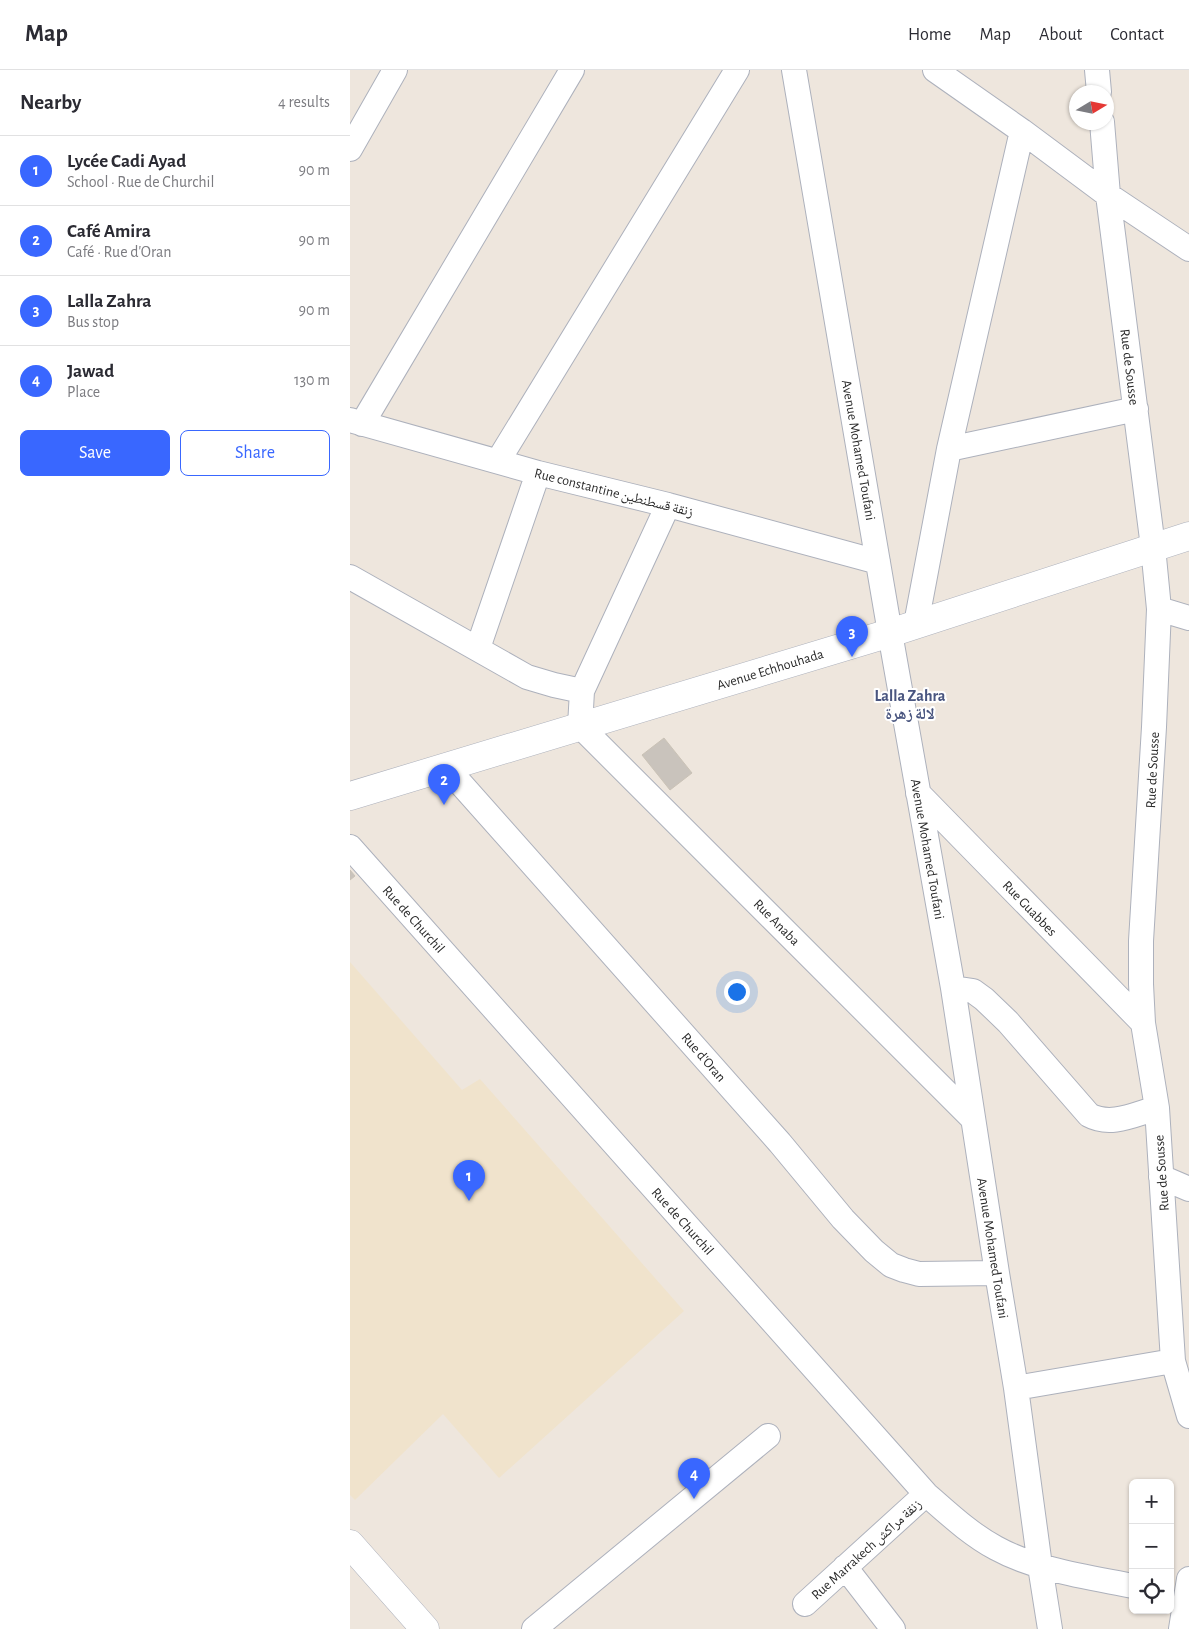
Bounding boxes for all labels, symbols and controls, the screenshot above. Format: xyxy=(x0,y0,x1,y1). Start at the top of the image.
text: Map xyxy=(25,22,68,46)
text: Home xyxy=(908,26,951,44)
text: Map xyxy=(979,26,1011,44)
text: About xyxy=(1039,26,1082,44)
text: Contact xyxy=(1110,26,1164,44)
north arrow xyxy=(1069,85,1114,130)
text: Nearby xyxy=(20,92,81,113)
text: 4 results xyxy=(278,94,330,110)
text: Lycée Cadi Ayad xyxy=(67,152,186,171)
text: 1 xyxy=(33,162,39,178)
text: 90 m xyxy=(299,162,330,178)
text: School · Rue de Churchil xyxy=(67,174,214,190)
text: Café Amira xyxy=(67,222,151,241)
text: 2 xyxy=(32,232,40,248)
text: 90 m xyxy=(299,232,330,248)
text: Café · Rue d'Oran xyxy=(67,244,172,260)
text: Lalla Zahra xyxy=(67,292,151,311)
text: 3 xyxy=(33,302,39,318)
text: 90 m xyxy=(299,302,330,318)
text: Bus stop xyxy=(67,314,119,330)
street label: Rue de Sousse xyxy=(1117,328,1141,406)
text: Jawad xyxy=(67,362,114,381)
text: 4 xyxy=(32,372,40,388)
text: 130 m xyxy=(294,372,330,388)
street label: Avenue Mohamed Toufani xyxy=(839,379,877,522)
text: Place xyxy=(67,384,100,400)
button: Save xyxy=(20,430,170,476)
button: Share xyxy=(180,430,330,476)
street label: Rue constantine زنقة قسطنطين xyxy=(533,466,695,520)
pin: 3 xyxy=(836,616,868,657)
street label: Avenue Echhouhada xyxy=(715,647,826,693)
district label: Lalla Zahra لالة زهرة xyxy=(874,688,946,722)
street label: Rue de Sousse xyxy=(1144,731,1162,809)
pin: 2 xyxy=(428,764,460,805)
street label: Avenue Mohamed Toufani xyxy=(908,778,946,921)
street label: Rue Guabbes xyxy=(1000,878,1059,939)
street label: Rue de Churchil xyxy=(380,883,447,956)
street label: Rue Anaba xyxy=(751,897,802,949)
your location xyxy=(724,979,750,1005)
street label: Rue d'Oran xyxy=(678,1031,728,1085)
street label: Rue de Sousse xyxy=(1152,1134,1172,1212)
pin: 1 xyxy=(453,1160,485,1201)
street label: Avenue Mohamed Toufani xyxy=(974,1177,1010,1320)
street label: Rue de Churchil xyxy=(649,1185,716,1258)
pin: 4 xyxy=(678,1458,710,1499)
map controls xyxy=(1129,1479,1174,1614)
button: + xyxy=(1129,1479,1174,1524)
street label: Rue Marrakech زنقة مراكش xyxy=(809,1497,925,1603)
button: − xyxy=(1129,1524,1174,1569)
button: locate xyxy=(1129,1569,1174,1614)

